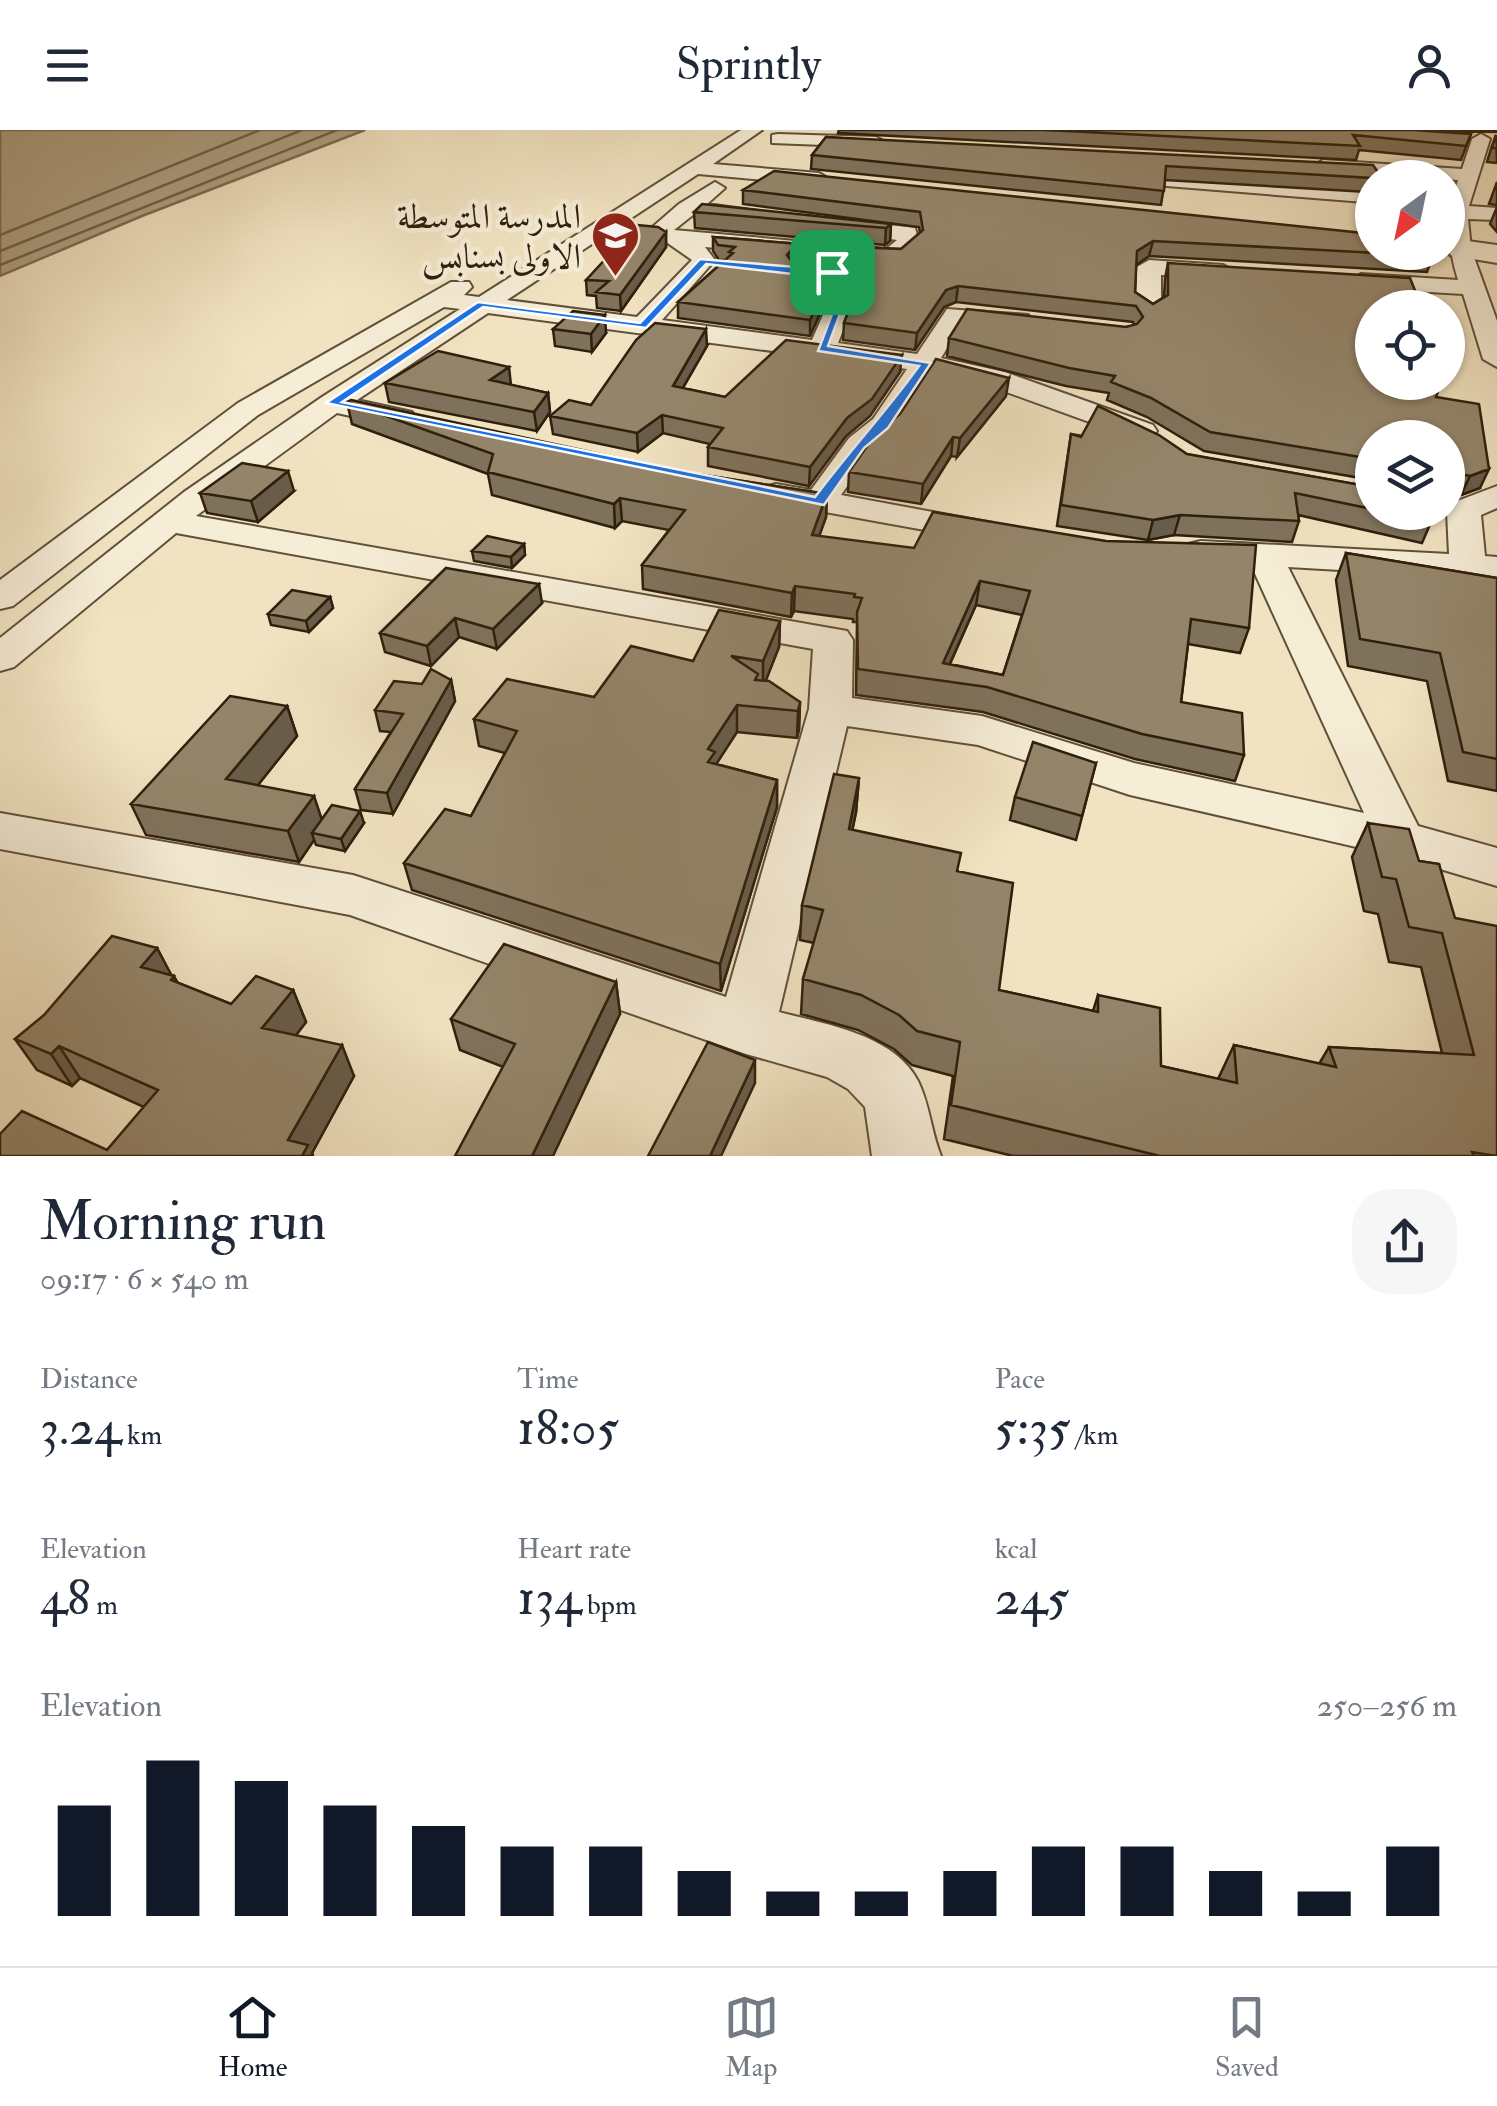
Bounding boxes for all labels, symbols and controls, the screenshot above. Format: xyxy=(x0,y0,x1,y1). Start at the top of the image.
text: Sprintly xyxy=(676,37,821,93)
icon: menu xyxy=(40,38,95,93)
icon: person xyxy=(1402,38,1457,93)
north arrow xyxy=(1355,160,1465,270)
map controls xyxy=(1355,160,1465,530)
place label: المدرسة المتوسطة الاولى بسنابس xyxy=(397,195,581,280)
school or university icon: المدرسة المتوسطة الاولى بسنابس xyxy=(590,210,642,278)
pin xyxy=(790,230,875,315)
icon: arrive xyxy=(805,245,860,300)
button: locate xyxy=(1355,290,1465,400)
button: layers xyxy=(1355,420,1465,530)
text: Morning run xyxy=(40,1187,326,1256)
button: share xyxy=(1352,1189,1457,1294)
text: 09:17 · 6 × 540 m xyxy=(40,1259,249,1299)
text: Distance xyxy=(40,1362,138,1397)
text: Time xyxy=(517,1362,579,1397)
text: Pace xyxy=(995,1362,1045,1397)
text: 3.24 xyxy=(40,1397,121,1460)
text: 18:05 xyxy=(517,1397,619,1460)
text: 5:35 xyxy=(995,1397,1070,1460)
text: km xyxy=(121,1418,162,1453)
text: /km xyxy=(1070,1418,1118,1453)
text: Elevation xyxy=(40,1532,147,1567)
text: Heart rate xyxy=(517,1532,631,1567)
text: kcal xyxy=(995,1532,1038,1567)
text: 48 xyxy=(40,1567,90,1630)
text: 134 xyxy=(517,1567,581,1630)
text: 245 xyxy=(995,1567,1069,1630)
text: m xyxy=(90,1588,118,1623)
text: bpm xyxy=(581,1588,637,1623)
text: Elevation xyxy=(40,1686,162,1726)
text: 250–256 m xyxy=(1317,1686,1457,1726)
tab: Home xyxy=(218,1990,287,2085)
tab: Map xyxy=(724,1990,779,2085)
tab: Saved xyxy=(1215,1990,1279,2085)

